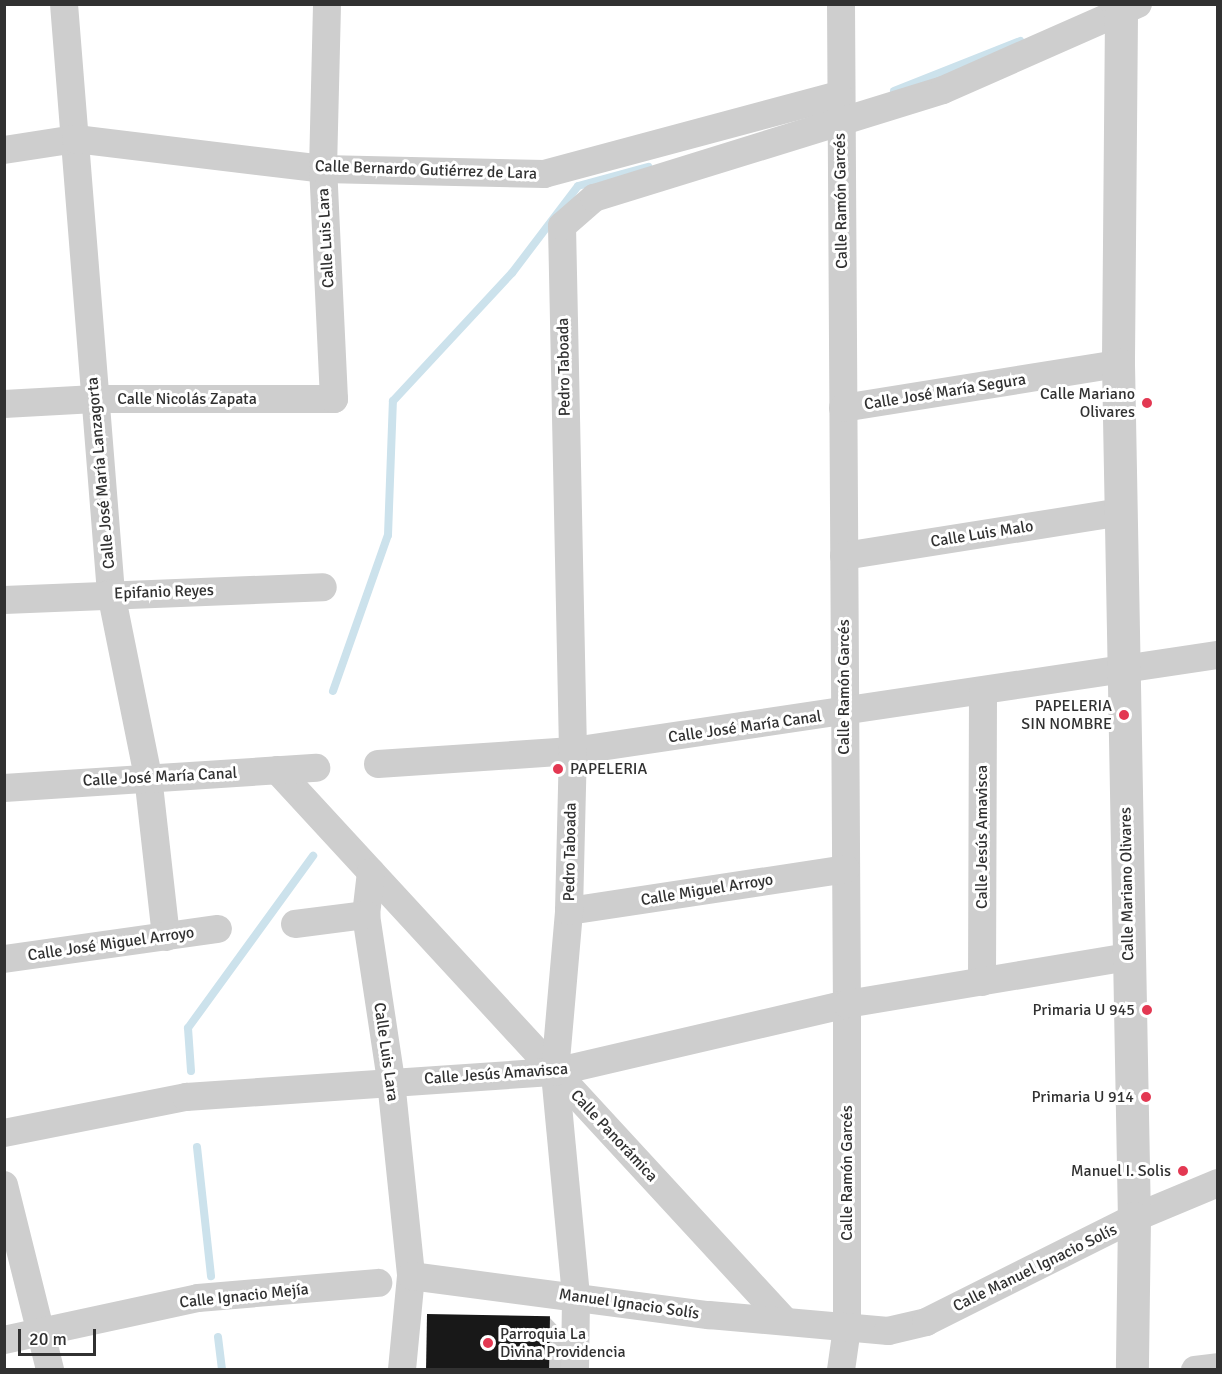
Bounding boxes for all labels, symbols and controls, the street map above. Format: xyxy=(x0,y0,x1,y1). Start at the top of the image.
street label: Calle Ramón Garcés xyxy=(830,133,852,269)
street label: Calle Bernardo Gutiérrez de Lara xyxy=(315,157,537,183)
street label: Calle Luis Lara xyxy=(314,188,338,288)
street label: Pedro Taboada xyxy=(554,317,574,417)
street label: Calle José María Segura xyxy=(863,370,1027,414)
street label: Calle José María Lanzagorta xyxy=(83,376,119,570)
place label: Calle Mariano Olivares xyxy=(1040,384,1135,422)
street label: Calle Nicolás Zapata xyxy=(117,389,257,409)
marker: Calle Mariano Olivares xyxy=(1140,396,1154,410)
street label: Calle Luis Malo xyxy=(929,516,1035,552)
street label: Epifanio Reyes xyxy=(114,581,214,603)
street label: Calle Ramón Garcés xyxy=(834,619,854,755)
place label: PAPELERIA SIN NOMBRE xyxy=(1021,696,1112,734)
street label: Calle José María Canal xyxy=(667,707,823,747)
marker: PAPELERIA SIN NOMBRE xyxy=(1117,708,1131,722)
place label: PAPELERIA xyxy=(570,759,647,779)
marker: PAPELERIA xyxy=(551,762,565,776)
street label: Calle José María Canal xyxy=(82,763,238,791)
street label: Calle Jesús Amavisca xyxy=(972,765,992,909)
street label: Pedro Taboada xyxy=(560,802,580,902)
street label: Calle Mariano Olivares xyxy=(1116,807,1138,961)
street label: Calle Miguel Arroyo xyxy=(639,870,775,910)
street label: Calle José Miguel Arroyo xyxy=(27,923,195,965)
place label: Primaria U 945 xyxy=(1033,1000,1135,1020)
street label: Calle Luis Lara xyxy=(370,1001,402,1103)
marker: Primaria U 945 xyxy=(1140,1003,1154,1017)
street label: Calle Jesús Amavisca xyxy=(423,1059,569,1089)
street label: Calle Panorámica xyxy=(566,1086,662,1186)
place label: Primaria U 914 xyxy=(1032,1087,1134,1107)
marker: Primaria U 914 xyxy=(1139,1090,1153,1104)
street label: Calle Ramón Garcés xyxy=(837,1105,857,1241)
place label: Manuel I. Solis xyxy=(1071,1161,1171,1181)
marker: Manuel I. Solis xyxy=(1176,1164,1190,1178)
street label: Calle Manuel Ignacio Solís xyxy=(950,1220,1120,1316)
street label: Calle Ignacio Mejía xyxy=(178,1280,310,1312)
street label: Manuel Ignacio Solís xyxy=(558,1285,700,1323)
scale bar xyxy=(21,1317,99,1355)
place label: Parroquia La Divina Providencia xyxy=(500,1324,626,1362)
text: 20 m xyxy=(29,1328,67,1350)
marker: Parroquia La Divina Providencia xyxy=(481,1336,495,1350)

